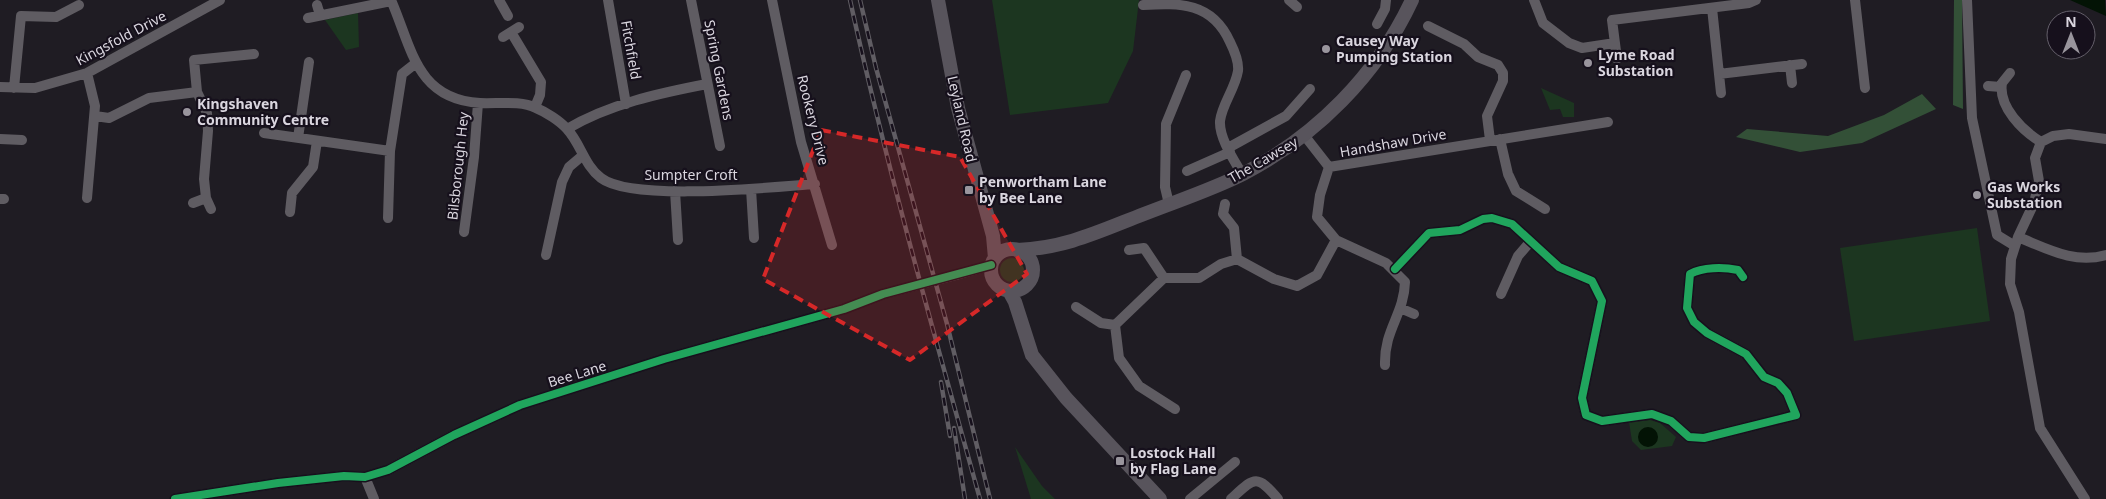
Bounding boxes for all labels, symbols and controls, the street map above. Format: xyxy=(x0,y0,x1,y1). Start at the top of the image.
street label: Kingsfold Drive xyxy=(72,6,169,69)
north arrow xyxy=(2046,10,2096,60)
text: N xyxy=(2065,12,2077,31)
street label: Spring Gardens xyxy=(700,18,739,122)
street label: Fitchfield xyxy=(617,19,646,81)
place label: Causey Way Pumping Station xyxy=(1336,31,1452,66)
marker: Causey Way Pumping Station xyxy=(1320,43,1332,55)
place label: Lyme Road Substation xyxy=(1598,45,1675,80)
marker: Lyme Road Substation xyxy=(1582,57,1594,69)
street label: Rookery Drive xyxy=(793,73,834,167)
street label: Leyland Road xyxy=(943,74,982,164)
place label: Kingshaven Community Centre xyxy=(197,94,329,129)
marker: Kingshaven Community Centre xyxy=(181,106,193,118)
street label: Bilsborough Hey xyxy=(442,110,473,221)
street label: Handshaw Drive xyxy=(1338,124,1448,161)
street label: The Cawsey xyxy=(1225,132,1302,187)
street label: Sumpter Croft xyxy=(644,165,738,184)
place label: Penwortham Lane by Bee Lane xyxy=(979,172,1107,207)
place label: Gas Works Substation xyxy=(1987,177,2062,212)
marker: Penwortham Lane by Bee Lane xyxy=(963,184,975,196)
marker: Gas Works Substation xyxy=(1971,189,1983,201)
street label: Bee Lane xyxy=(545,356,609,391)
place label: Lostock Hall by Flag Lane xyxy=(1130,443,1217,478)
marker: Lostock Hall by Flag Lane xyxy=(1114,455,1126,467)

